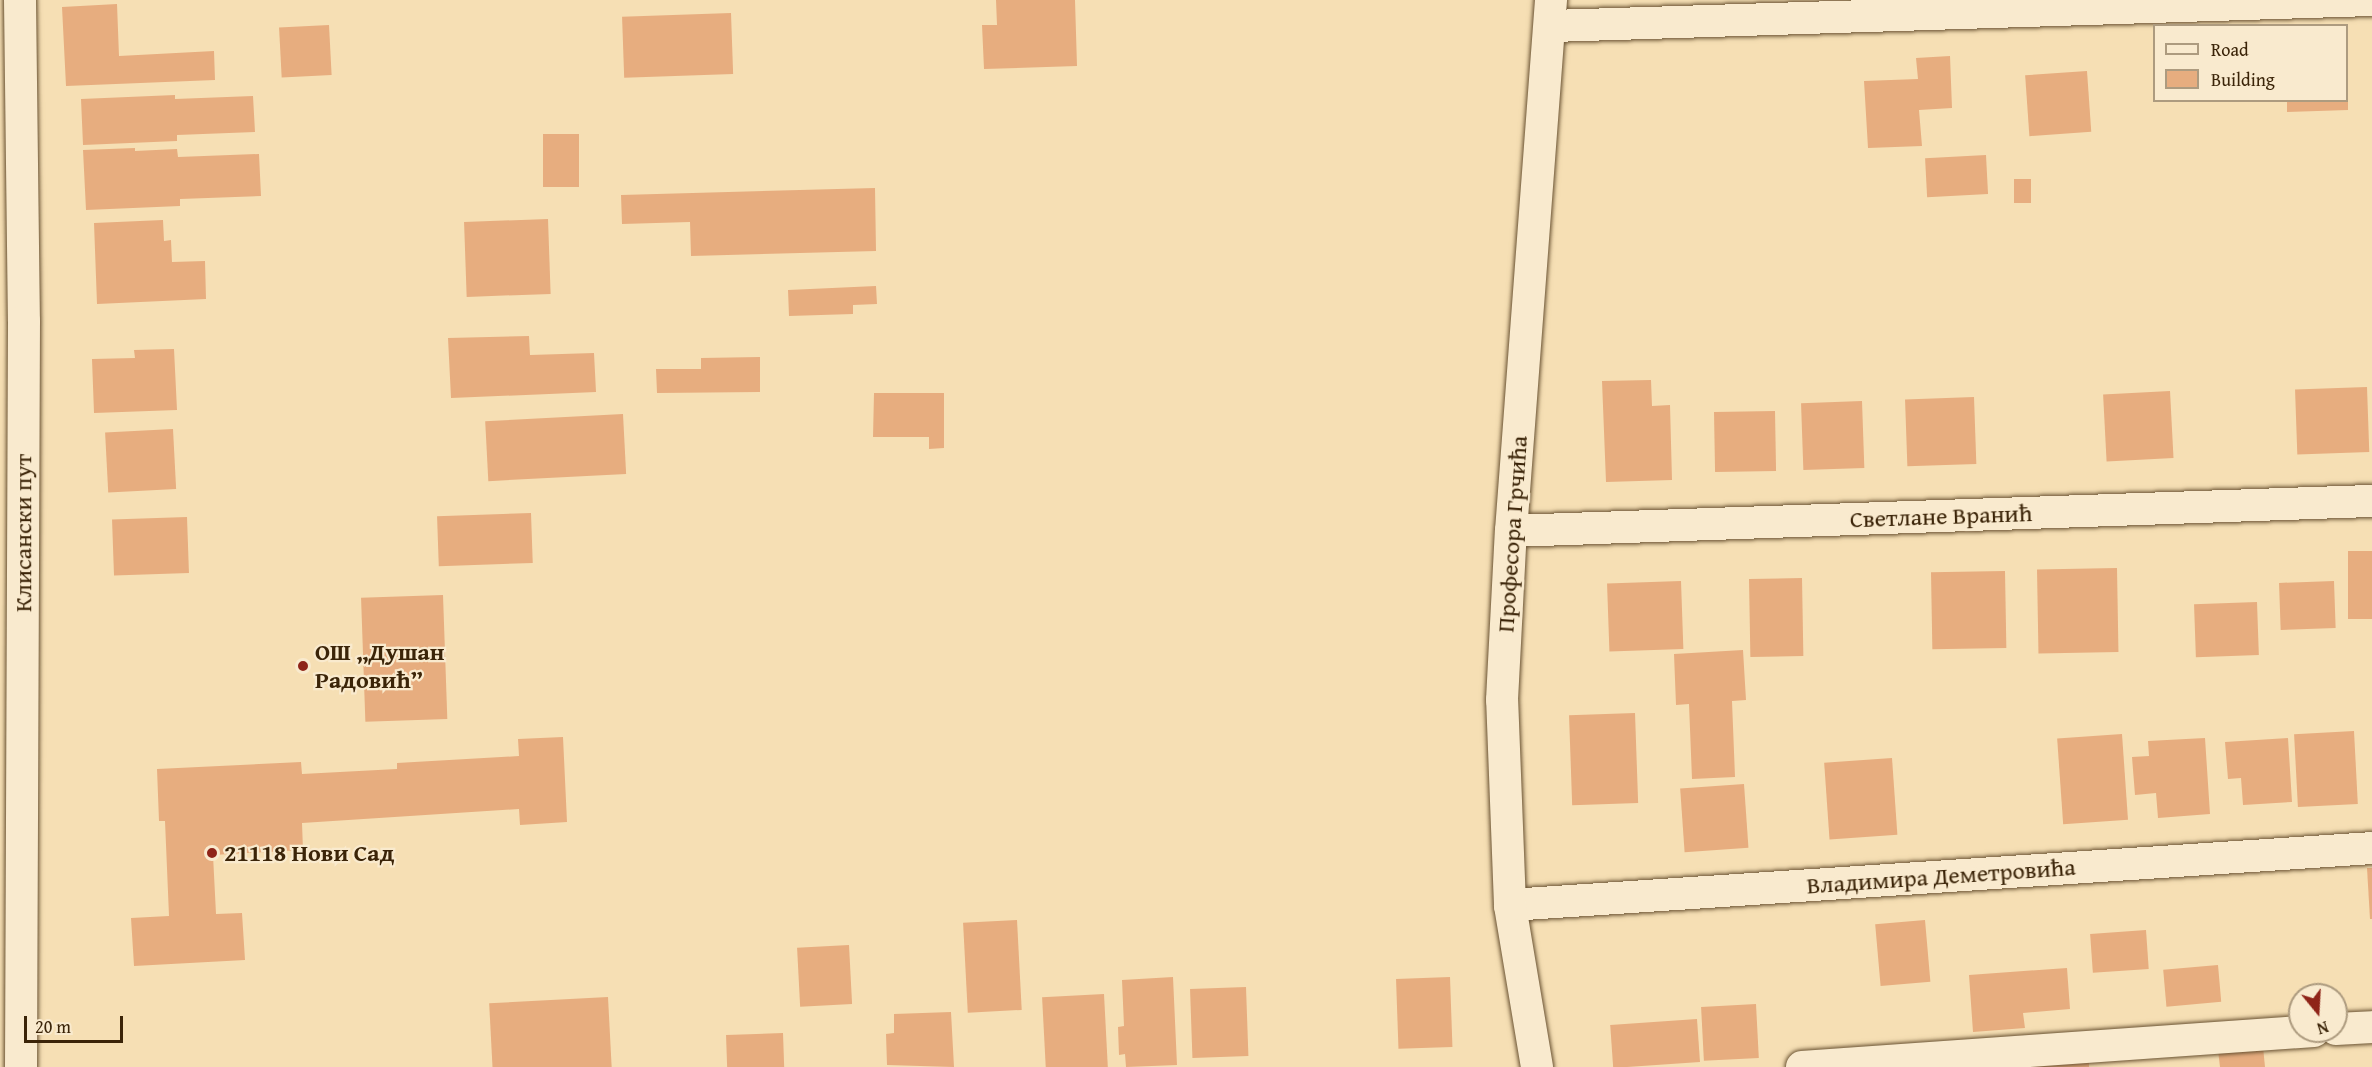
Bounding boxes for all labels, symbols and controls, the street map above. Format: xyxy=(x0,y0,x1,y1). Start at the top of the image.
legend xyxy=(2153,24,2348,102)
text: Road xyxy=(2211,36,2249,63)
text: Building xyxy=(2211,66,2275,93)
street label: Професора Грчића xyxy=(1491,435,1533,633)
street label: Клисански пут xyxy=(9,454,37,612)
street label: Светлане Вранић xyxy=(1849,498,2033,534)
place label: ОШ „Душан Радовић” xyxy=(315,638,445,694)
marker: ОШ „Душан Радовић” xyxy=(296,659,310,673)
place label: 21118 Нови Сад xyxy=(224,839,394,867)
marker: 21118 Нови Сад xyxy=(205,846,219,860)
street label: Владимира Деметровића xyxy=(1806,852,2076,900)
north arrow xyxy=(2288,983,2348,1043)
scale bar xyxy=(27,1004,126,1042)
text: 20 m xyxy=(35,1013,71,1040)
text: N xyxy=(2314,1015,2332,1041)

